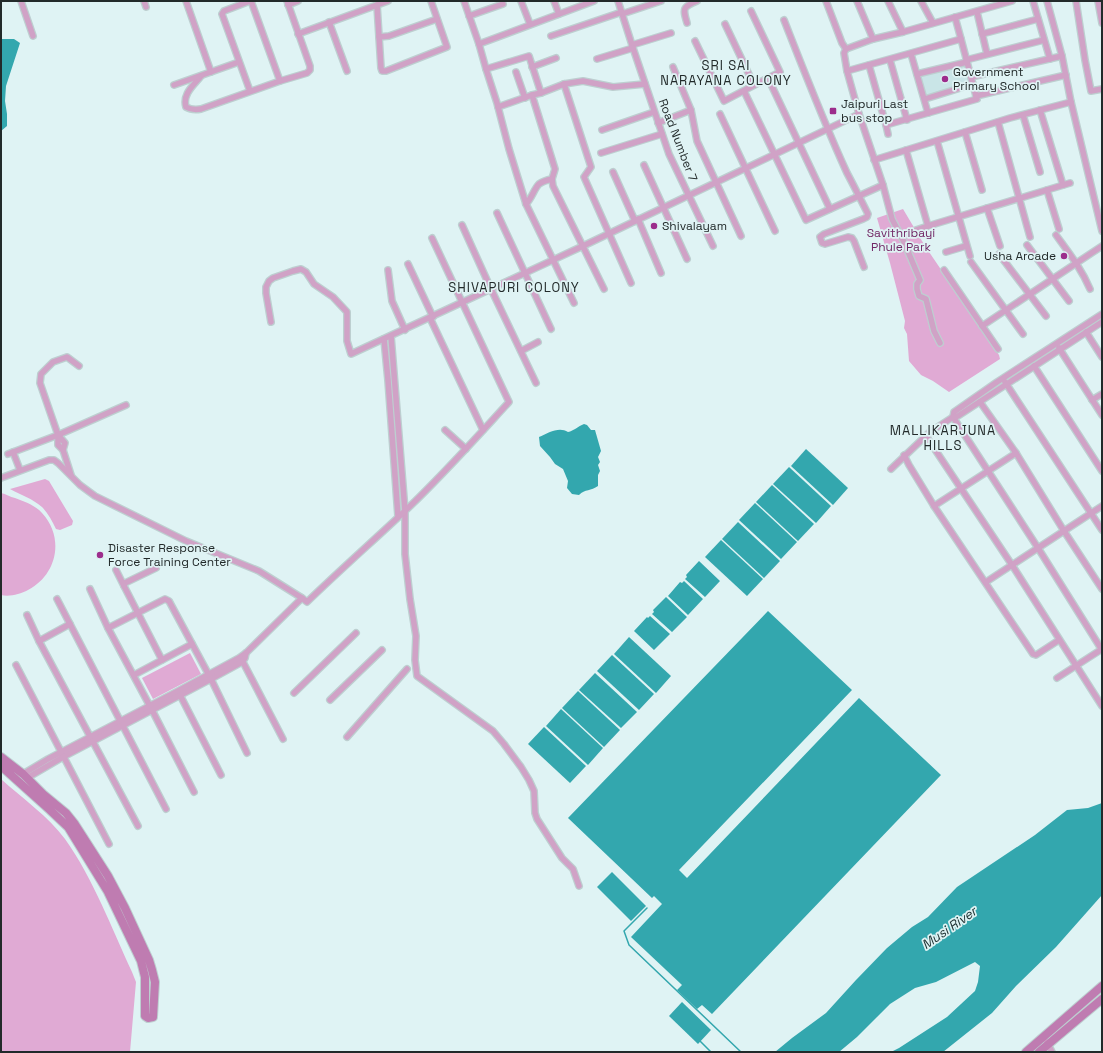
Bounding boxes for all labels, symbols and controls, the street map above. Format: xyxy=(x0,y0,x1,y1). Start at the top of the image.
district label: SRI SAI NARAYANA COLONY xyxy=(660,57,792,89)
place label: Government Primary School xyxy=(953,64,1040,94)
marker: Government Primary School xyxy=(940,74,950,84)
street label: Road Number 7 xyxy=(655,96,701,184)
place label: Jaipuri Last bus stop xyxy=(841,96,908,126)
marker: Jaipuri Last bus stop xyxy=(828,106,838,116)
place label: Shivalayam xyxy=(662,218,727,234)
marker: Shivalayam xyxy=(649,221,659,231)
park label: Savithribayi Phule Park xyxy=(867,225,935,255)
place label: Usha Arcade xyxy=(984,248,1056,264)
marker: Usha Arcade xyxy=(1059,251,1069,261)
district label: SHIVAPURI COLONY xyxy=(448,279,580,296)
district label: MALLIKARJUNA HILLS xyxy=(890,422,996,454)
place label: Disaster Response Force Training Center xyxy=(108,540,231,570)
marker: Disaster Response Force Training Center xyxy=(95,550,105,560)
water label: Musi River xyxy=(918,902,982,953)

